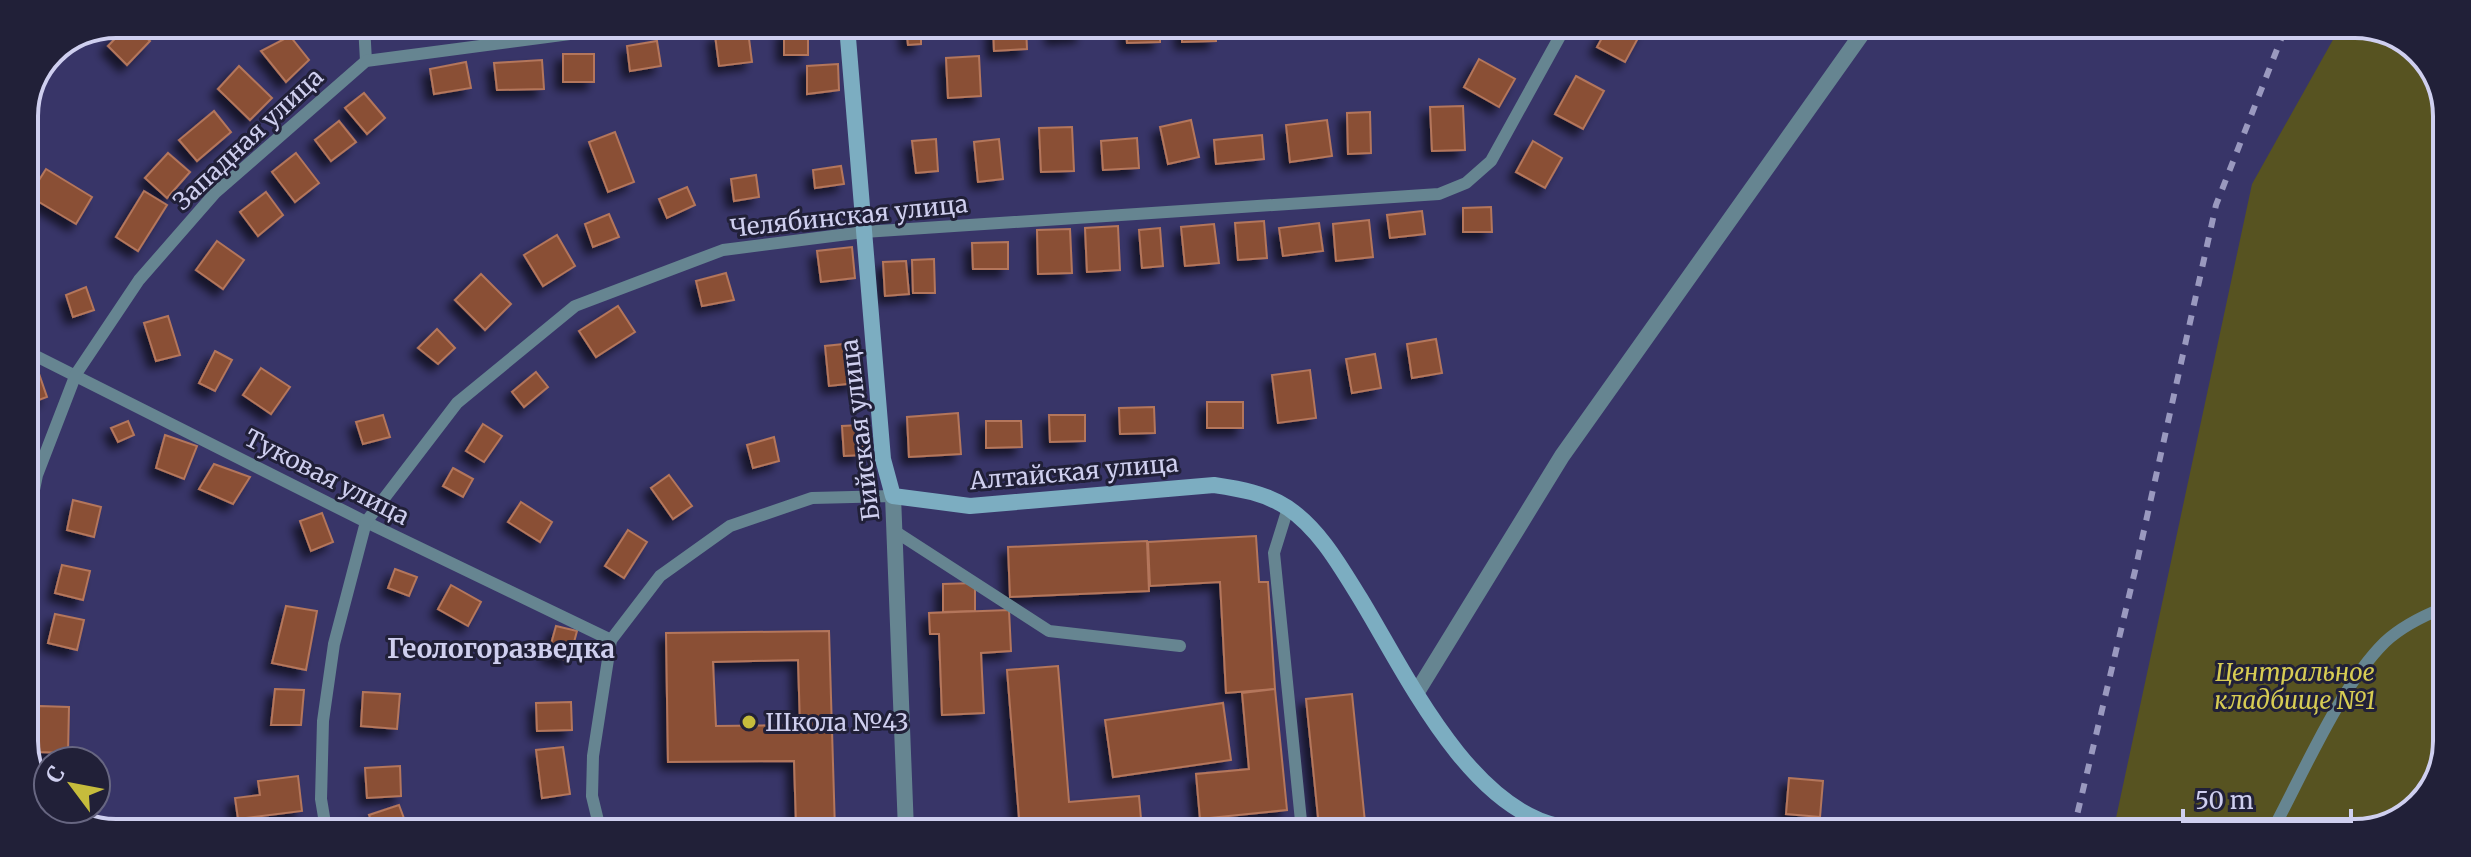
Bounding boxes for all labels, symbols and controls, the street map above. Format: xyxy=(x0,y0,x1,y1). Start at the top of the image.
street label: Западная улица xyxy=(166,61,330,217)
street label: Челябинская улица xyxy=(729,188,969,244)
street label: Бийская улица xyxy=(833,337,887,523)
street label: Туковая улица xyxy=(239,422,415,532)
street label: Алтайская улица xyxy=(967,447,1180,497)
district label: Геологоразведка xyxy=(387,632,615,665)
park label: Центральное кладбище №1 xyxy=(2214,657,2376,716)
place label: Школа №43 xyxy=(765,707,909,738)
marker: Школа №43 xyxy=(740,713,758,731)
north arrow xyxy=(32,745,112,825)
text: С xyxy=(39,761,71,788)
scale bar xyxy=(2183,773,2351,823)
text: 50 m xyxy=(2195,785,2254,816)

